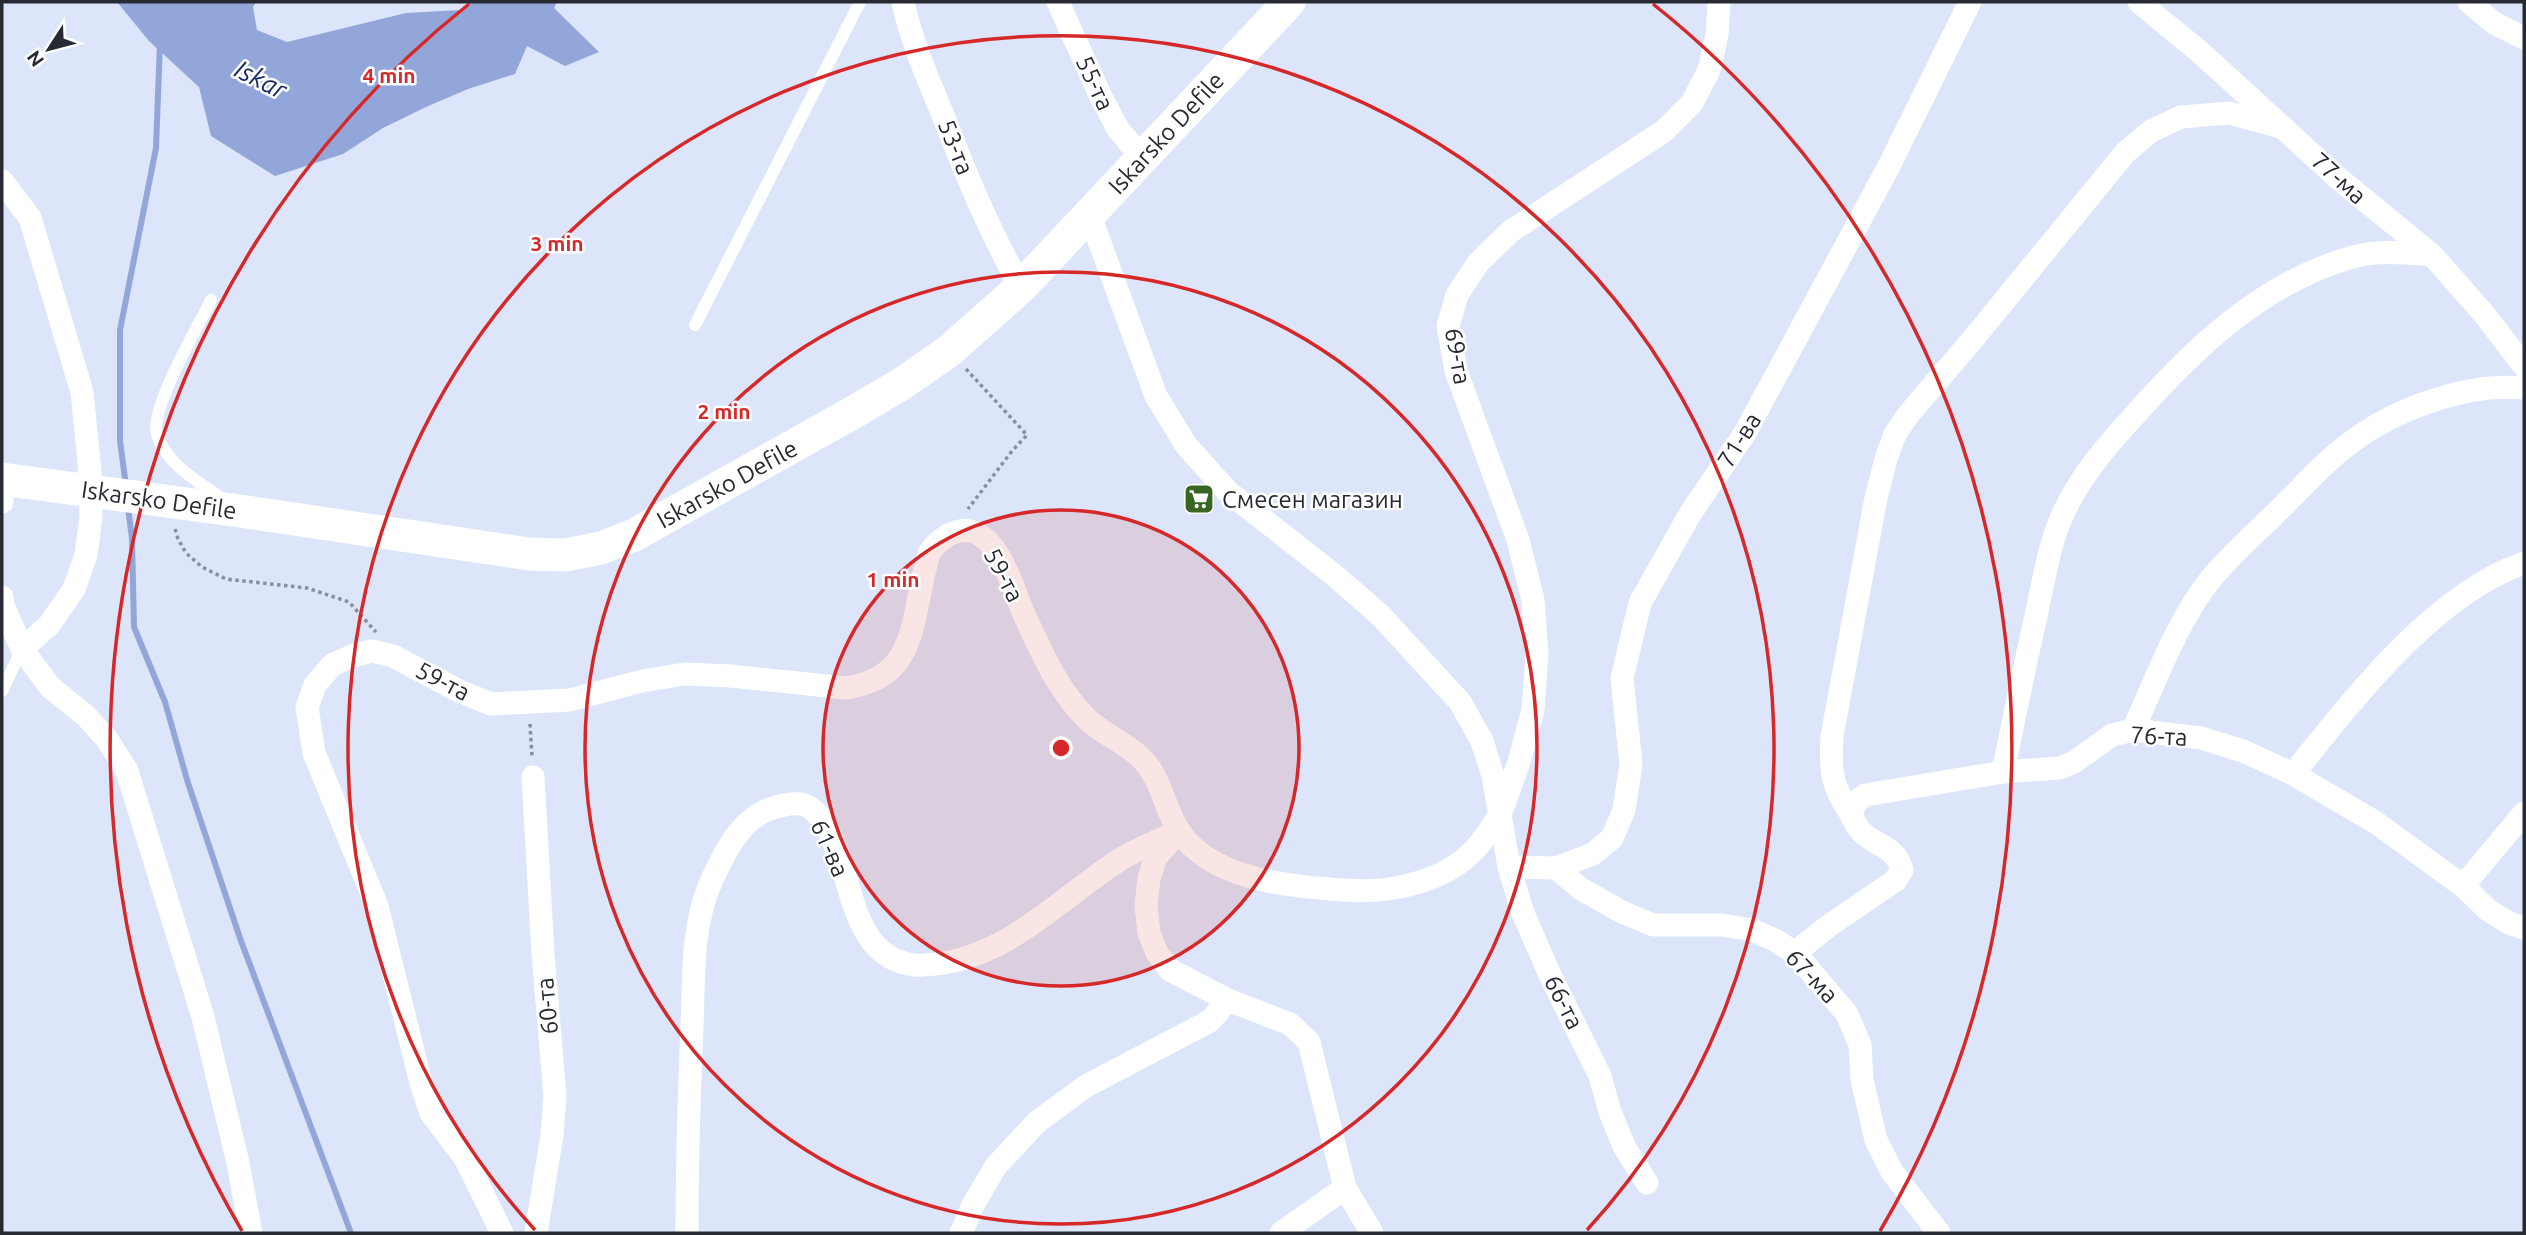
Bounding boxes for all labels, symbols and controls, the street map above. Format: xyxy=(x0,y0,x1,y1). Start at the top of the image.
north arrow xyxy=(14,14,84,84)
text: N xyxy=(22,47,48,71)
street label: 55-та xyxy=(1071,51,1119,115)
water label: Iskar xyxy=(230,54,293,105)
text: 4 min xyxy=(362,63,416,87)
street label: Iskarsko Defile xyxy=(1103,67,1229,199)
street label: 53-та xyxy=(933,116,979,178)
street label: 77-ма xyxy=(2306,147,2372,209)
text: 3 min xyxy=(530,231,584,255)
street label: 69-та xyxy=(1440,326,1476,386)
text: 2 min xyxy=(697,399,751,423)
street label: 71-ва xyxy=(1712,408,1766,472)
street label: Iskarsko Defile xyxy=(652,434,802,534)
street label: Iskarsko Defile xyxy=(80,476,238,524)
supermarket icon: Смесен магазин xyxy=(1182,482,1216,516)
place label: Смесен магазин xyxy=(1222,486,1403,513)
street label: 59-та xyxy=(979,543,1029,607)
text: 1 min xyxy=(866,567,920,591)
street label: 59-та xyxy=(411,656,475,706)
street label: 76-та xyxy=(2130,721,2188,751)
centre of rings xyxy=(1049,736,1073,760)
street label: 61-ва xyxy=(806,815,854,881)
street label: 67-ма xyxy=(1780,943,1844,1009)
street label: 66-та xyxy=(1539,970,1589,1034)
street label: 60-та xyxy=(531,976,563,1036)

